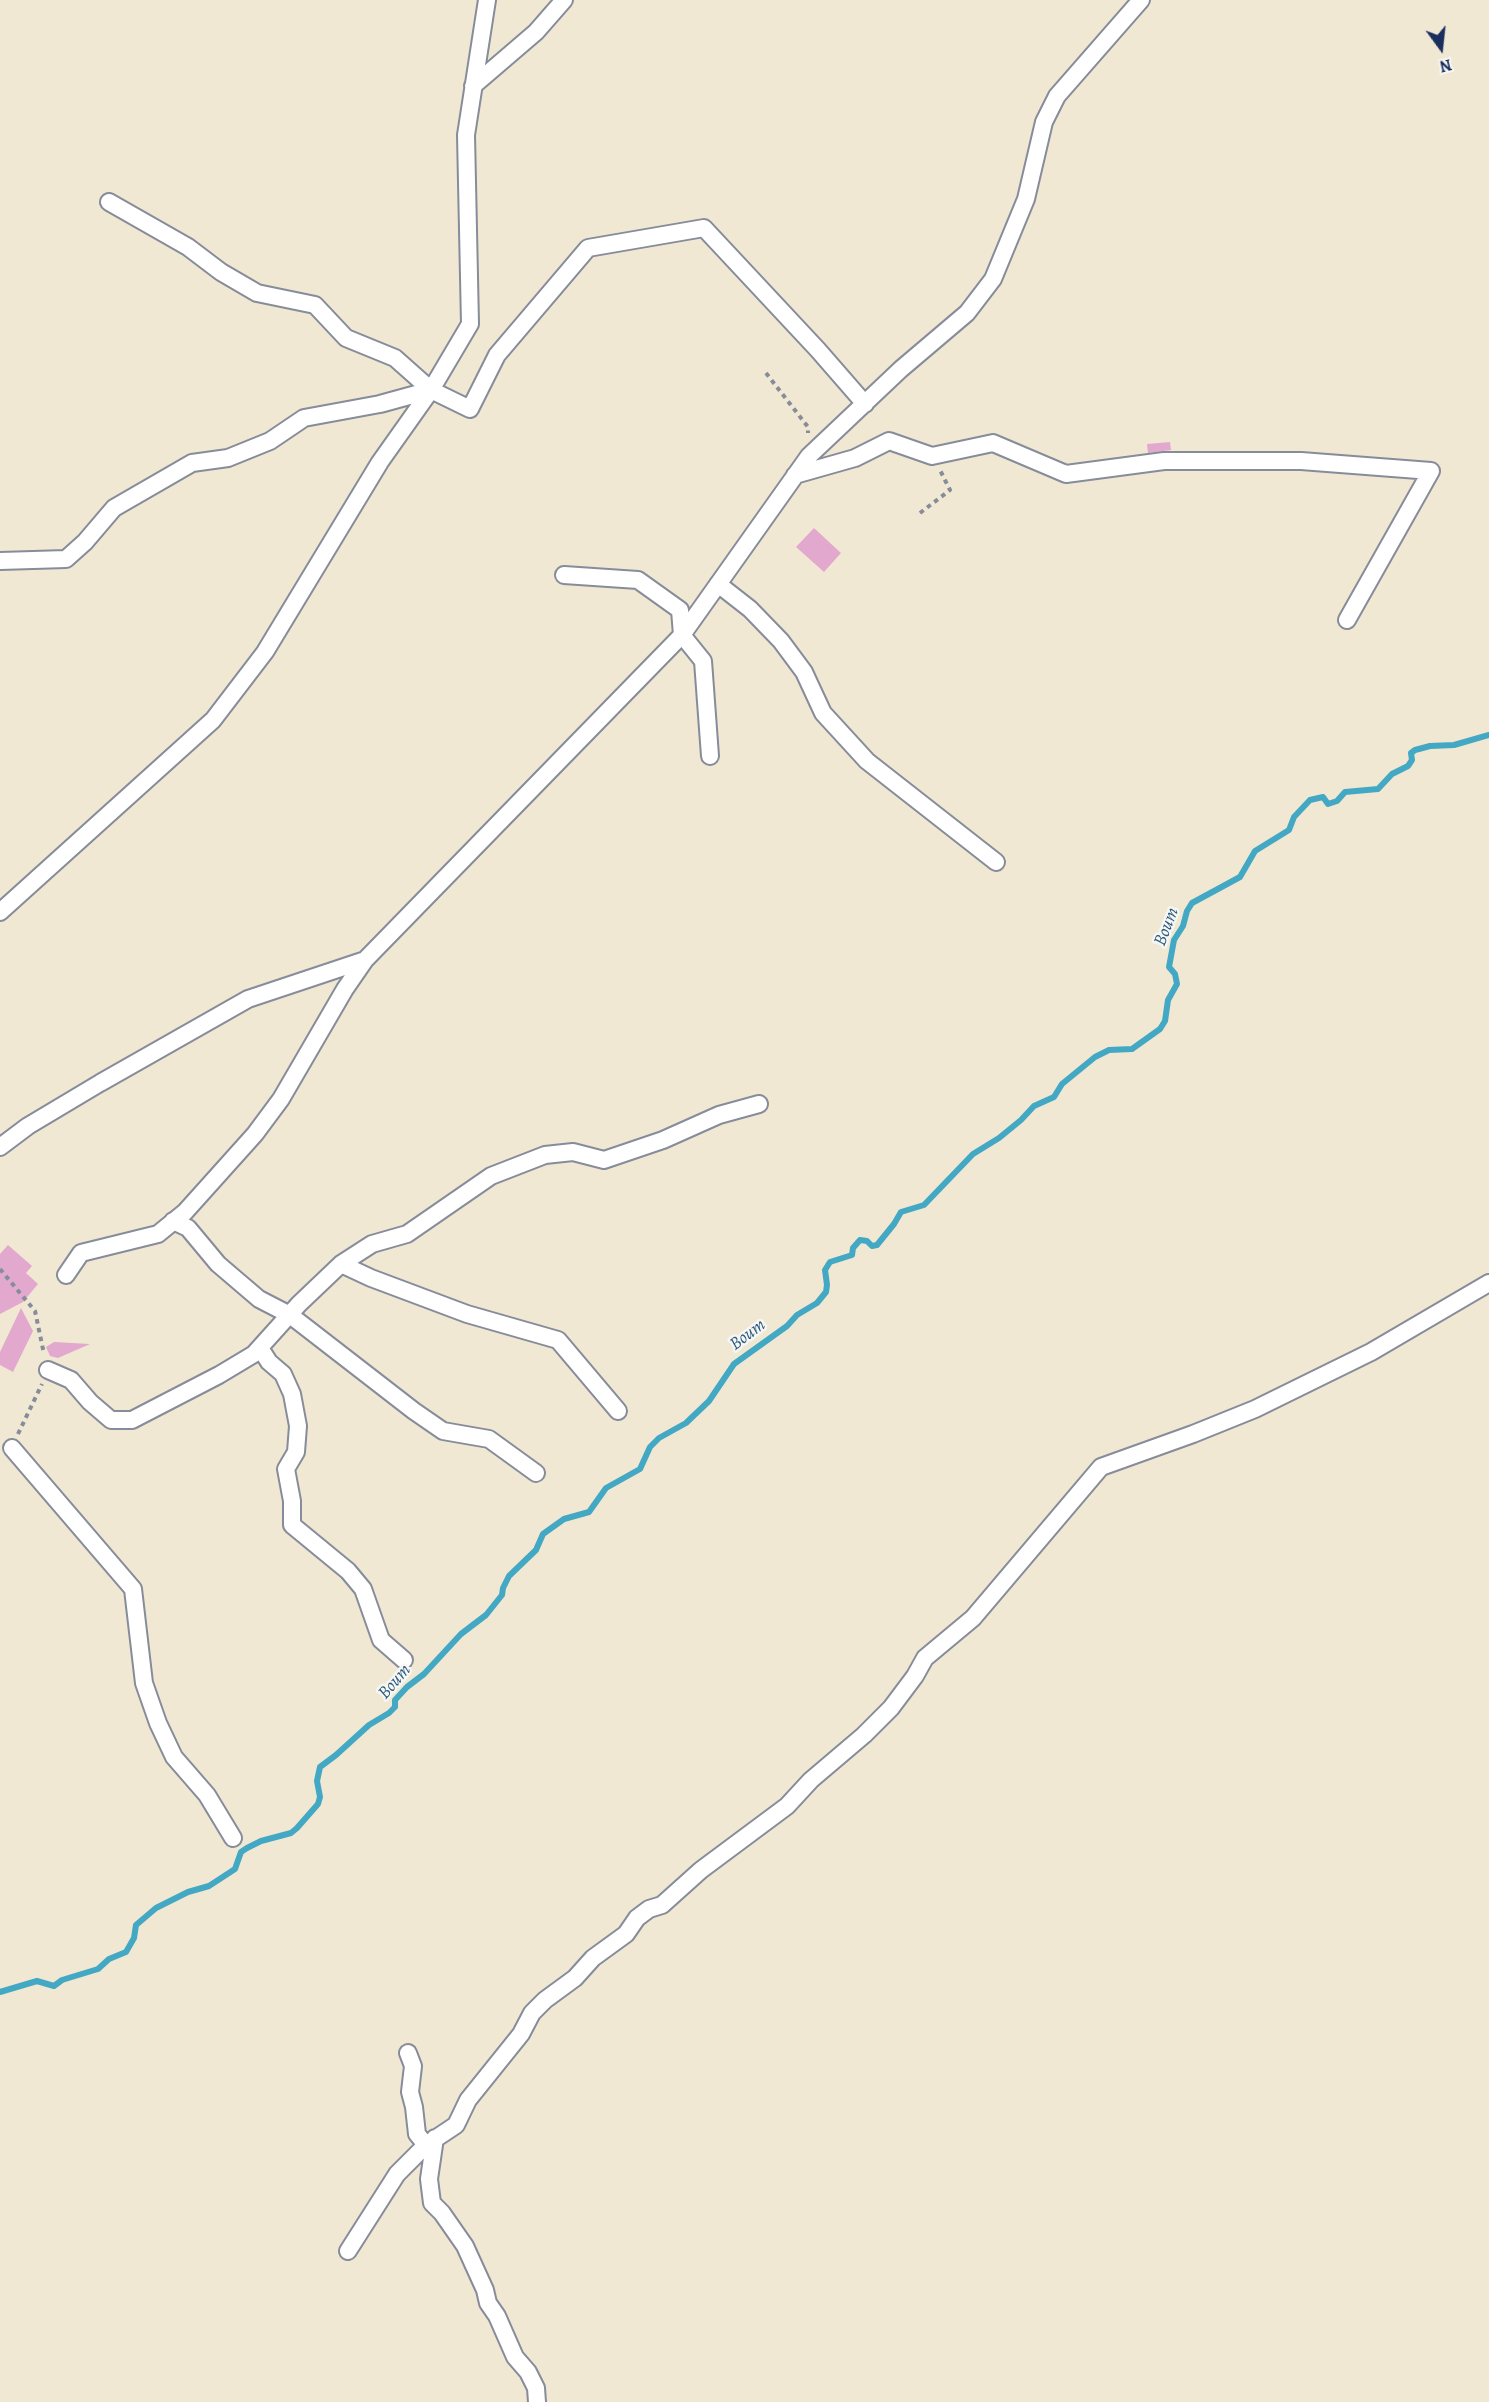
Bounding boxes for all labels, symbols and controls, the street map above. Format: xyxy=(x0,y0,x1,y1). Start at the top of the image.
north arrow xyxy=(1411,18,1471,78)
text: N xyxy=(1437,53,1454,78)
water label: Boum xyxy=(1150,905,1184,949)
water label: Boum xyxy=(726,1315,770,1355)
water label: Boum xyxy=(374,1660,416,1704)

